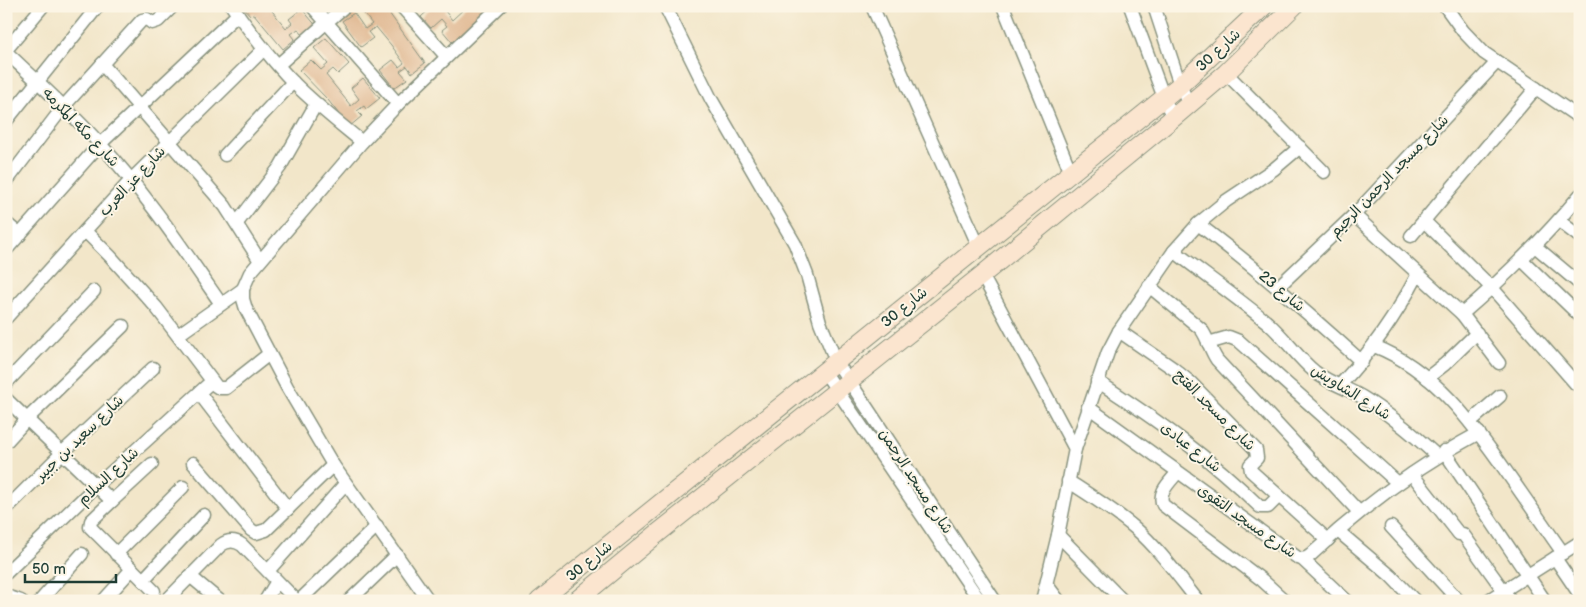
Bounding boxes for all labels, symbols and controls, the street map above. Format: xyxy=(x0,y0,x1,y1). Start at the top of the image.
street label: شارع 30 xyxy=(1192,25,1245,76)
street label: شارع مكه المكرمه xyxy=(38,84,123,171)
street label: شارع مسجد الرحمن الرحيم xyxy=(1326,111,1454,242)
street label: شارع عز العرب xyxy=(95,142,170,221)
street label: شارع 23 xyxy=(1255,267,1309,316)
street label: شارع 30 xyxy=(877,283,931,332)
street label: شارع الشاويش xyxy=(1307,360,1394,424)
street label: شارع مسجد الفتح xyxy=(1170,366,1259,455)
street label: شارع سعيد بن جبير xyxy=(30,391,128,487)
street label: شارع عبادى xyxy=(1157,418,1225,477)
street label: شارع مسجد الرحمن xyxy=(874,425,957,538)
street label: شارع السلام xyxy=(74,443,144,510)
street label: شارع مسجد التقوى xyxy=(1194,480,1300,563)
street label: شارع 30 xyxy=(562,537,616,586)
scale bar xyxy=(25,552,116,584)
text: 50 m xyxy=(32,560,66,579)

